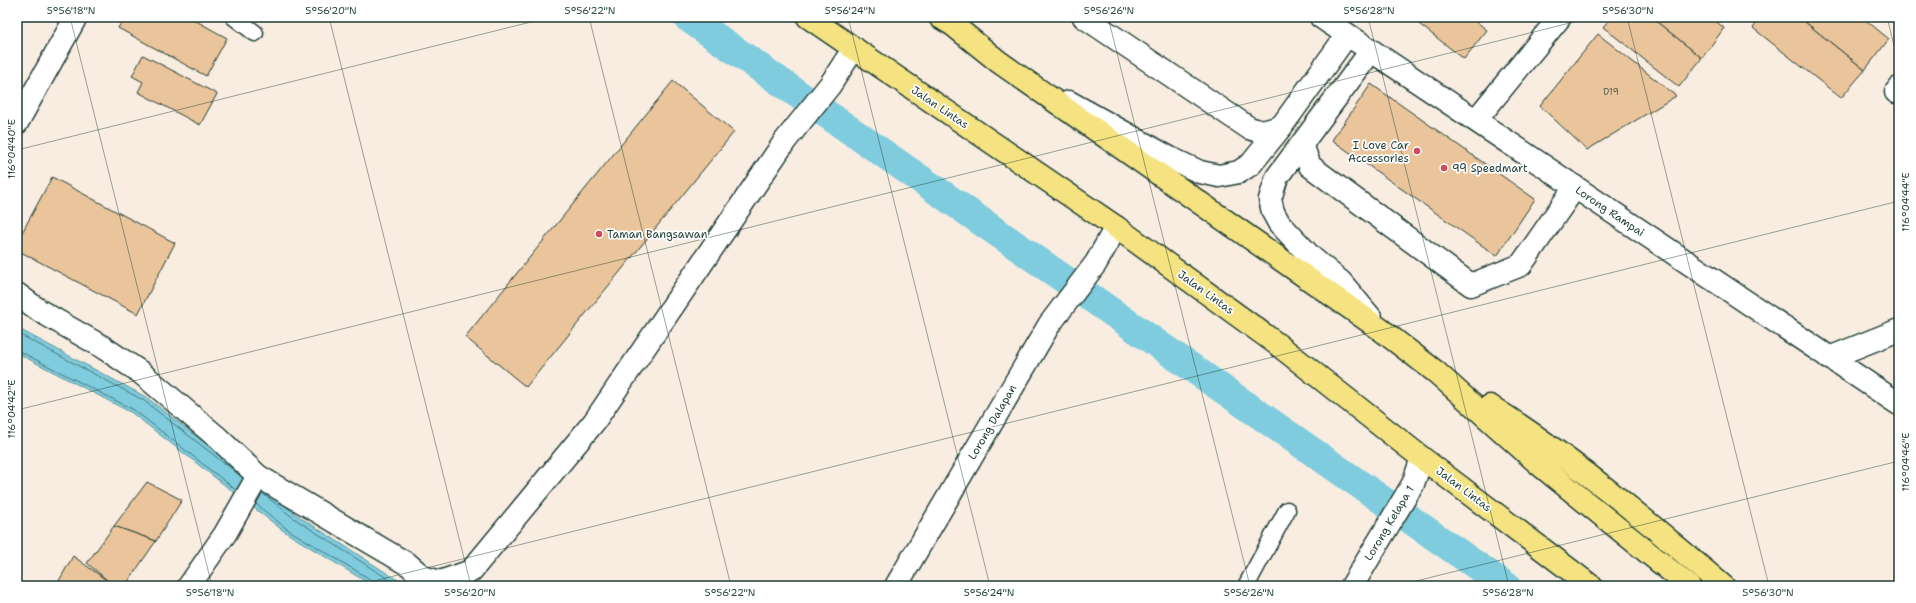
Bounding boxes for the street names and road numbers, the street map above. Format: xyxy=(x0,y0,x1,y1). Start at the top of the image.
street label: Jalan Lintas xyxy=(908,83,971,132)
street label: Lorong Rampai xyxy=(1572,183,1647,240)
street label: Jalan Lintas xyxy=(1175,267,1237,318)
street label: Lorong Dalapan xyxy=(965,382,1020,463)
street label: Jalan Lintas xyxy=(1433,464,1495,515)
street label: Lorong Kelapa 1 xyxy=(1361,483,1418,564)

